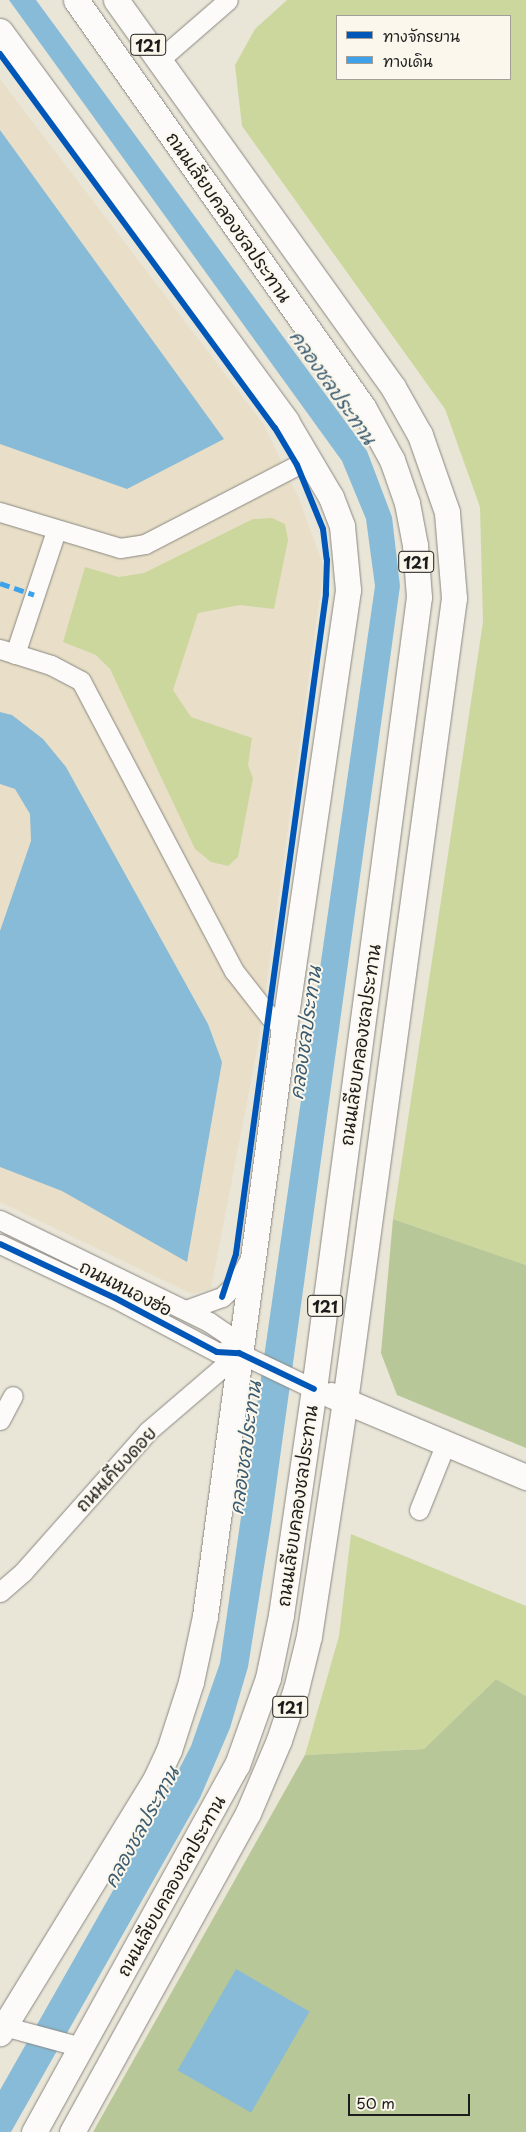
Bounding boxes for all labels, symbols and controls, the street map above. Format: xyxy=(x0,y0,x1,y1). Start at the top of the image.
legend xyxy=(336,15,511,80)
text: ทางจักรยาน xyxy=(383,24,460,47)
road number: 121 xyxy=(129,32,167,58)
text: ทางเดิน xyxy=(383,49,433,72)
street label: ถนนเลียบคลองชลประทาน xyxy=(162,128,296,306)
water label: คลองชลประทาน xyxy=(285,326,381,448)
road number: 121 xyxy=(397,548,435,576)
street label: ถนนเลียบคลองชลประทาน xyxy=(335,943,385,1147)
water label: คลองชลประทาน xyxy=(284,965,326,1101)
street label: ถนนหนองฮ่อ xyxy=(76,1256,176,1320)
road number: 121 xyxy=(306,1292,344,1320)
water label: คลองชลประทาน xyxy=(224,1380,266,1516)
street label: ถนนเลียบคลองชลประทาน xyxy=(272,1404,322,1608)
street label: ถนนเคียงดอย xyxy=(71,1422,161,1516)
road number: 121 xyxy=(271,1694,309,1720)
water label: คลองชลประทาน xyxy=(99,1763,183,1891)
street label: ถนนเลียบคลองชลประทาน xyxy=(112,1792,230,1980)
scale bar xyxy=(351,2084,474,2116)
text: 50 m xyxy=(356,2091,395,2114)

